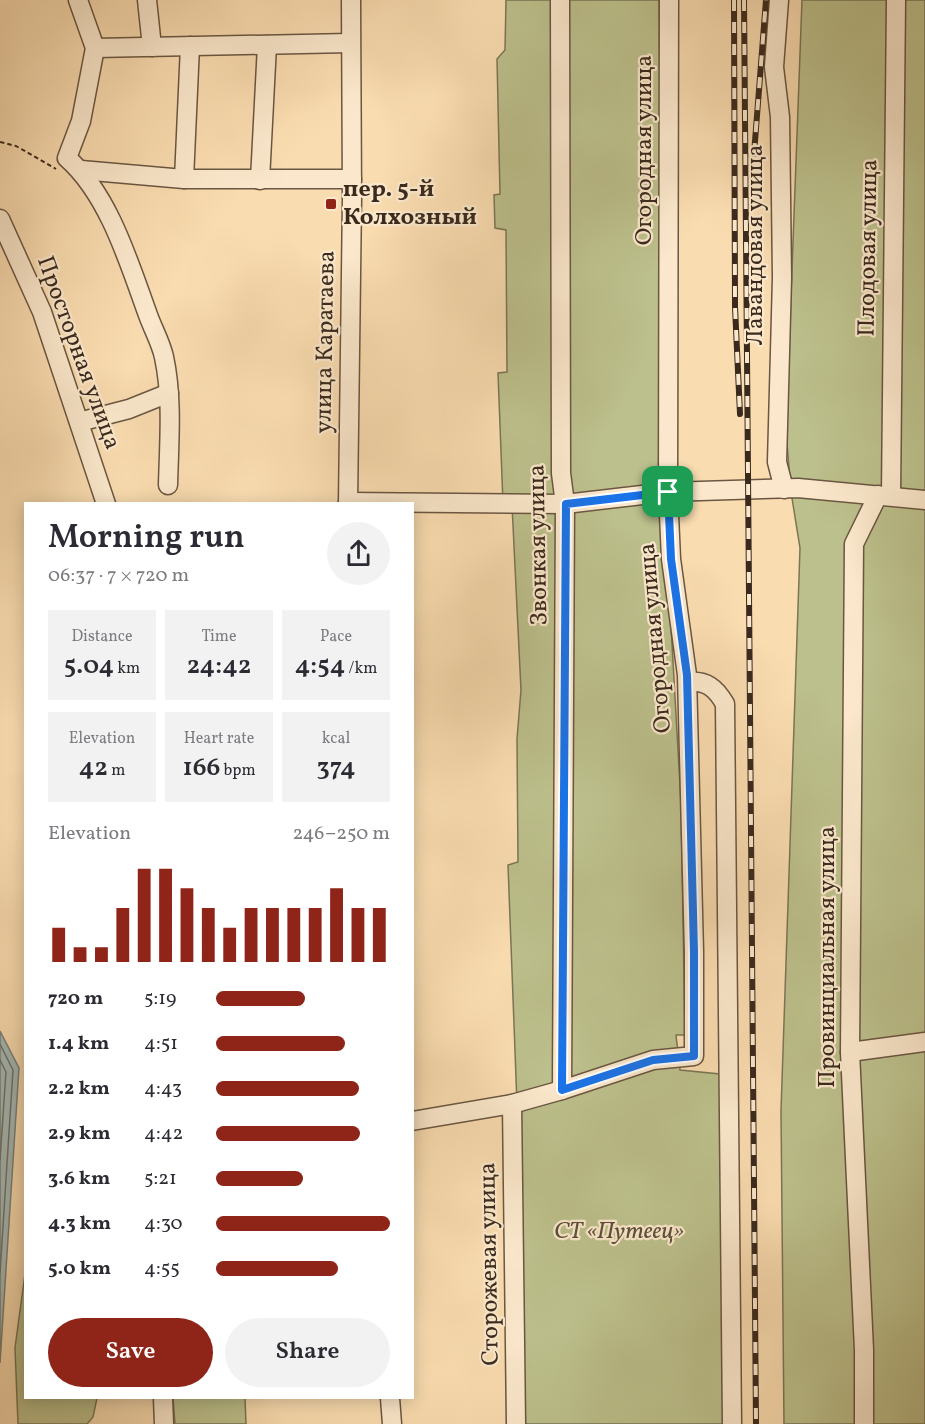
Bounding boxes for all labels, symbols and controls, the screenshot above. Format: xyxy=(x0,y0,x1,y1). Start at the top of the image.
street label: Огородная улица xyxy=(628,55,662,245)
street label: Лавандовая улица xyxy=(739,145,773,345)
street label: Плодовая улица xyxy=(850,159,888,337)
place label: пер. 5-й Колхозный xyxy=(343,173,477,235)
marker: пер. 5-й Колхозный xyxy=(324,197,338,211)
street label: улица Каратаева xyxy=(307,250,345,434)
street label: Просторная улица xyxy=(27,251,129,455)
street label: Звонкая улица xyxy=(521,464,557,626)
pin xyxy=(642,466,693,517)
icon: arrive xyxy=(651,475,684,508)
text: Morning run xyxy=(48,516,245,562)
button: share xyxy=(327,522,390,585)
street label: Огородная улица xyxy=(631,542,681,734)
text: 06:37 · 7 × 720 m xyxy=(48,562,189,590)
text: Distance xyxy=(71,626,133,648)
text: Time xyxy=(201,626,237,648)
text: Pace xyxy=(320,626,352,648)
text: 5.04 xyxy=(64,648,114,684)
text: 24:42 xyxy=(186,648,252,684)
text: 4:54 xyxy=(295,648,345,684)
text: km xyxy=(114,658,140,680)
text: /km xyxy=(345,658,377,680)
text: Elevation xyxy=(69,728,135,750)
text: Heart rate xyxy=(184,728,254,750)
text: kcal xyxy=(322,728,350,750)
text: 42 xyxy=(79,750,108,786)
text: 166 xyxy=(182,750,220,786)
text: 374 xyxy=(316,750,356,786)
text: m xyxy=(108,760,125,782)
text: bpm xyxy=(220,760,256,782)
text: Elevation xyxy=(48,820,131,848)
text: 246–250 m xyxy=(292,820,390,848)
street label: Провинциальная улица xyxy=(811,826,845,1088)
text: 720 m xyxy=(48,985,103,1013)
text: 5:19 xyxy=(144,985,176,1013)
text: 1.4 km xyxy=(48,1030,109,1058)
text: 4:51 xyxy=(144,1030,178,1058)
text: 2.2 km xyxy=(48,1075,110,1103)
text: 4:43 xyxy=(144,1075,182,1103)
text: 2.9 km xyxy=(48,1120,111,1148)
text: 4:42 xyxy=(144,1120,183,1148)
street label: Сторожевая улица xyxy=(471,1162,509,1366)
text: 3.6 km xyxy=(48,1165,110,1193)
text: 5:21 xyxy=(144,1165,177,1193)
text: 4.3 km xyxy=(48,1210,111,1238)
text: 4:30 xyxy=(144,1210,183,1238)
park label: СТ «Путеец» xyxy=(554,1215,684,1249)
text: 5.0 km xyxy=(48,1255,111,1283)
text: 4:55 xyxy=(144,1255,180,1283)
button: Save xyxy=(48,1318,213,1387)
button: Share xyxy=(225,1318,390,1387)

